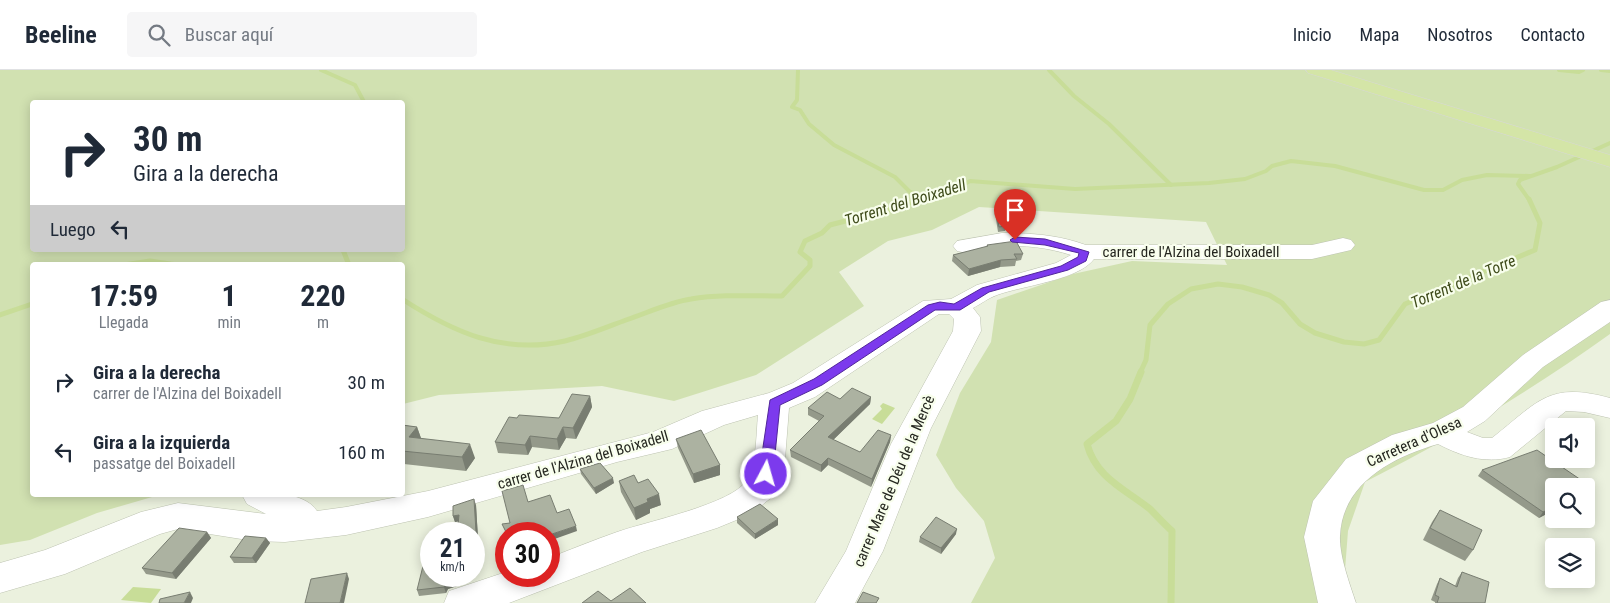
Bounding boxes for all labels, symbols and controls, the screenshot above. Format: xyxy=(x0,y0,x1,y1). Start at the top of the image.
search box xyxy=(127,12,477,57)
text: Beeline xyxy=(25,21,97,49)
icon: search xyxy=(145,21,173,49)
text: Buscar aquí xyxy=(185,23,273,46)
text: Inicio xyxy=(1293,24,1332,45)
text: Mapa xyxy=(1360,24,1399,45)
text: Nosotros xyxy=(1427,24,1493,45)
text: Contacto xyxy=(1521,24,1585,45)
text: 30 m xyxy=(133,119,202,160)
icon: right xyxy=(50,120,115,185)
text: Gira a la derecha xyxy=(133,161,279,186)
water label: Torrent del Boixadell xyxy=(842,175,968,230)
pin xyxy=(994,189,1036,240)
icon: arrive xyxy=(1001,196,1029,224)
icon: left xyxy=(106,215,134,243)
text: Luego xyxy=(50,218,96,241)
street label: carrer de l'Alzina del Boixadell xyxy=(1103,243,1279,261)
water label: Torrent de la Torre xyxy=(1408,251,1518,312)
text: 17:59 xyxy=(89,278,158,313)
text: 1 xyxy=(222,278,237,313)
text: 220 xyxy=(300,278,346,313)
text: Llegada xyxy=(99,313,149,332)
text: min xyxy=(217,313,241,332)
text: m xyxy=(317,313,329,332)
text: Gira a la derecha xyxy=(93,361,220,384)
icon: right xyxy=(50,368,78,396)
text: 30 m xyxy=(348,371,385,394)
text: carrer de l'Alzina del Boixadell xyxy=(93,384,282,403)
street label: carrer Mare de Déu de la Mercè xyxy=(850,393,938,569)
street label: Carretera d'Olesa xyxy=(1364,413,1464,471)
map controls xyxy=(1545,418,1595,588)
button: sound xyxy=(1545,418,1595,468)
street label: carrer de l'Alzina del Boixadell xyxy=(495,427,671,493)
text: Gira a la izquierda xyxy=(93,431,230,454)
icon: left xyxy=(50,438,78,466)
text: 160 m xyxy=(338,441,385,464)
position arrow xyxy=(739,447,791,499)
text: passatge del Boixadell xyxy=(93,454,235,473)
button: search xyxy=(1545,478,1595,528)
speed limit sign: 30 xyxy=(495,522,560,587)
text: 21 xyxy=(440,534,465,563)
button: layers xyxy=(1545,538,1595,588)
text: km/h xyxy=(440,560,465,574)

